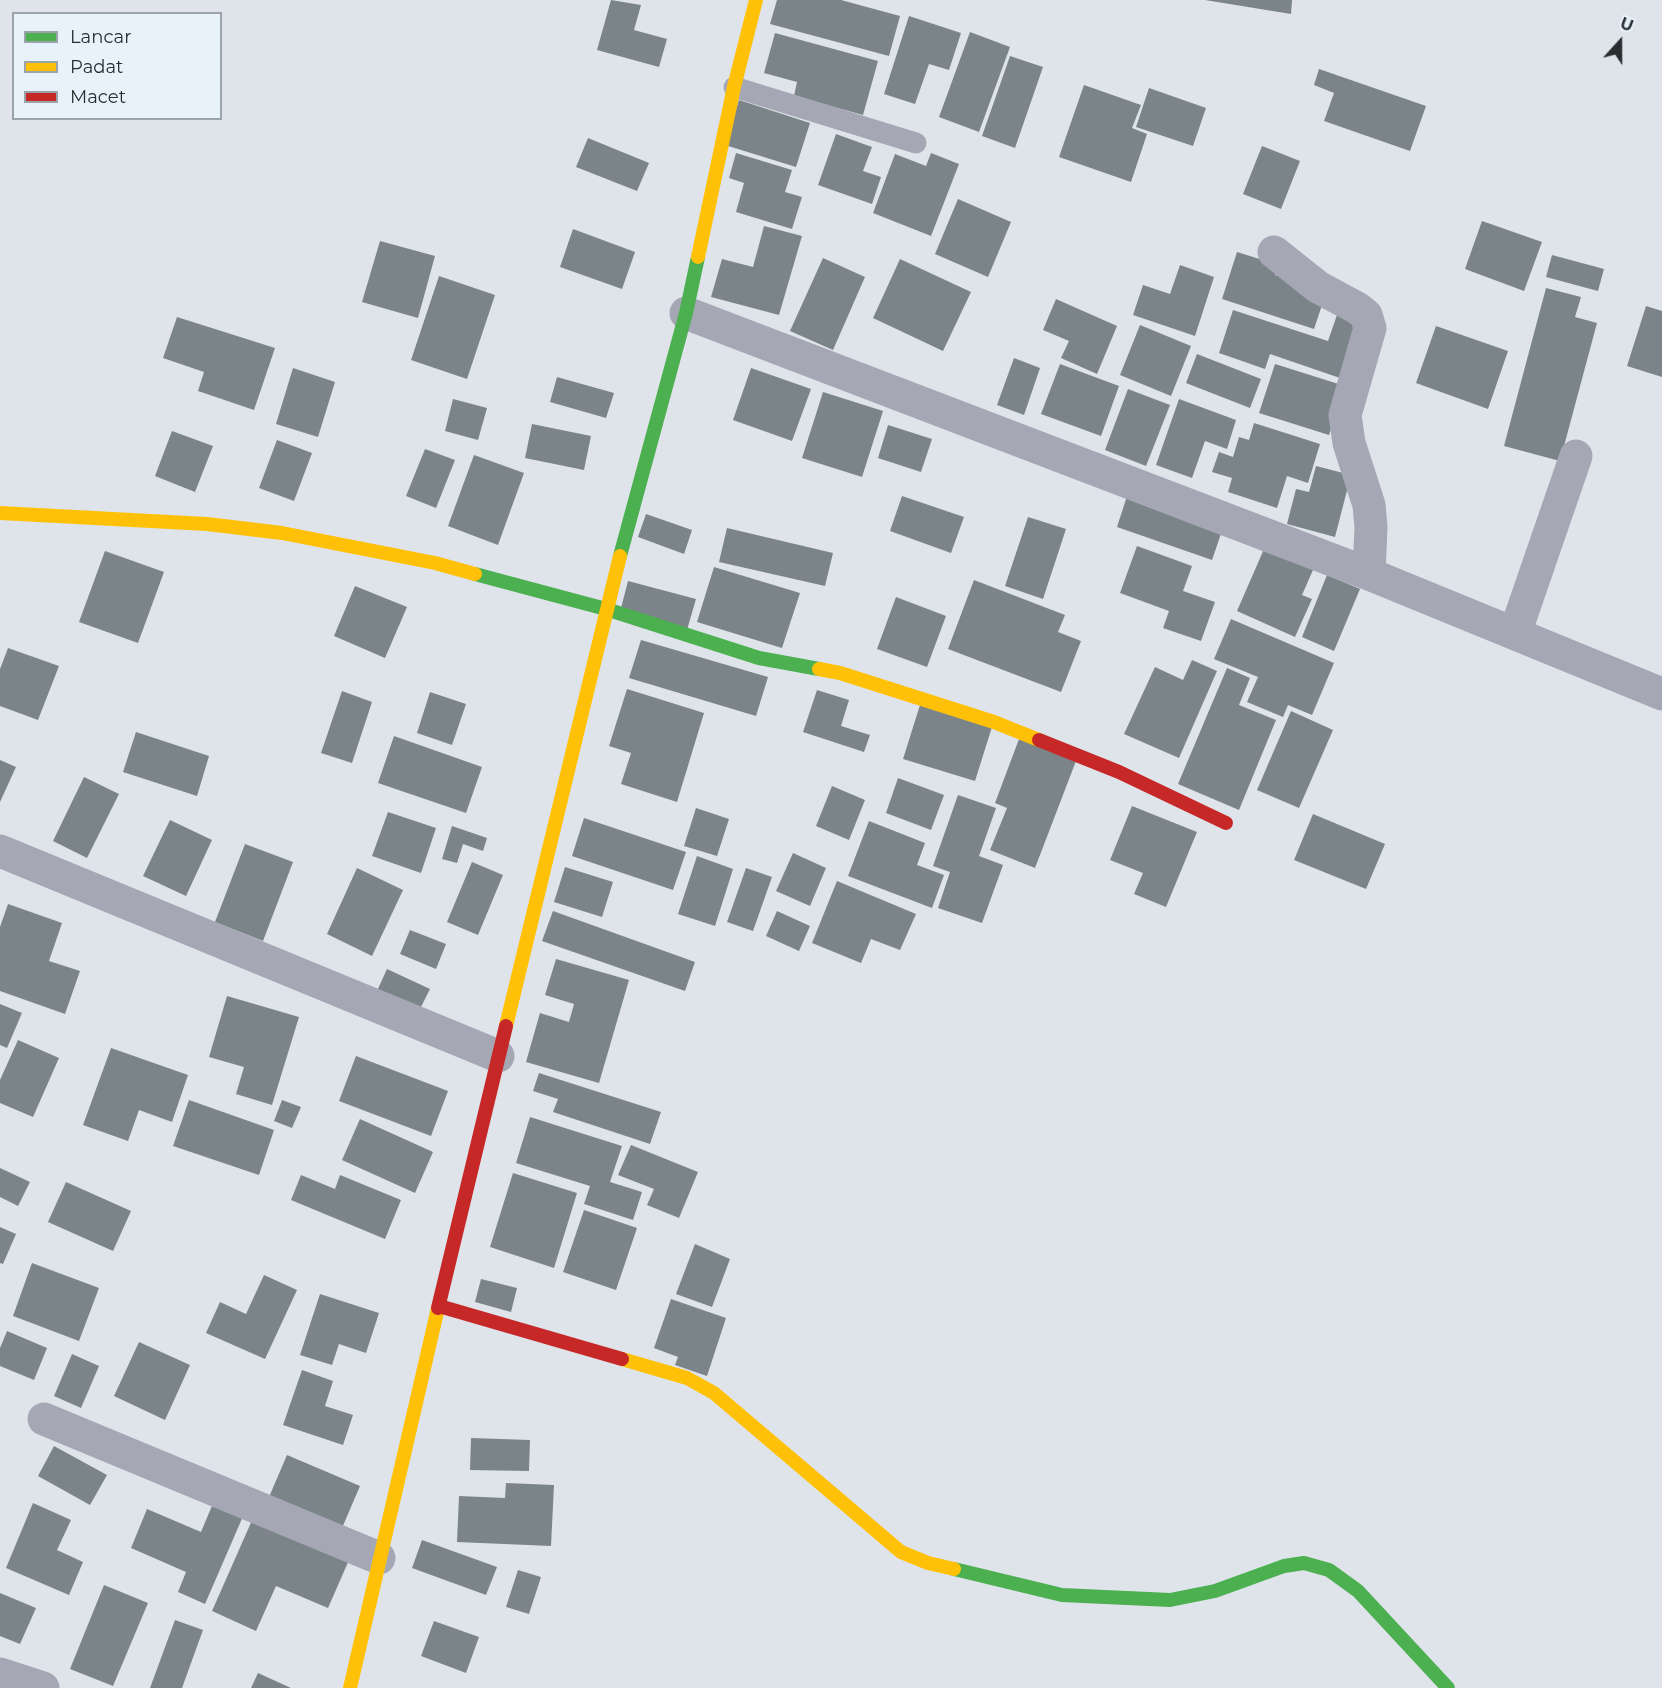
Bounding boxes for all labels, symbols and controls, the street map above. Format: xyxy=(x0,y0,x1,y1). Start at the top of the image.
legend xyxy=(12,12,222,120)
north arrow xyxy=(1590,12,1650,72)
text: U xyxy=(1617,14,1636,36)
text: Lancar xyxy=(70,26,131,48)
text: Padat xyxy=(70,56,123,78)
text: Macet xyxy=(70,86,126,108)

